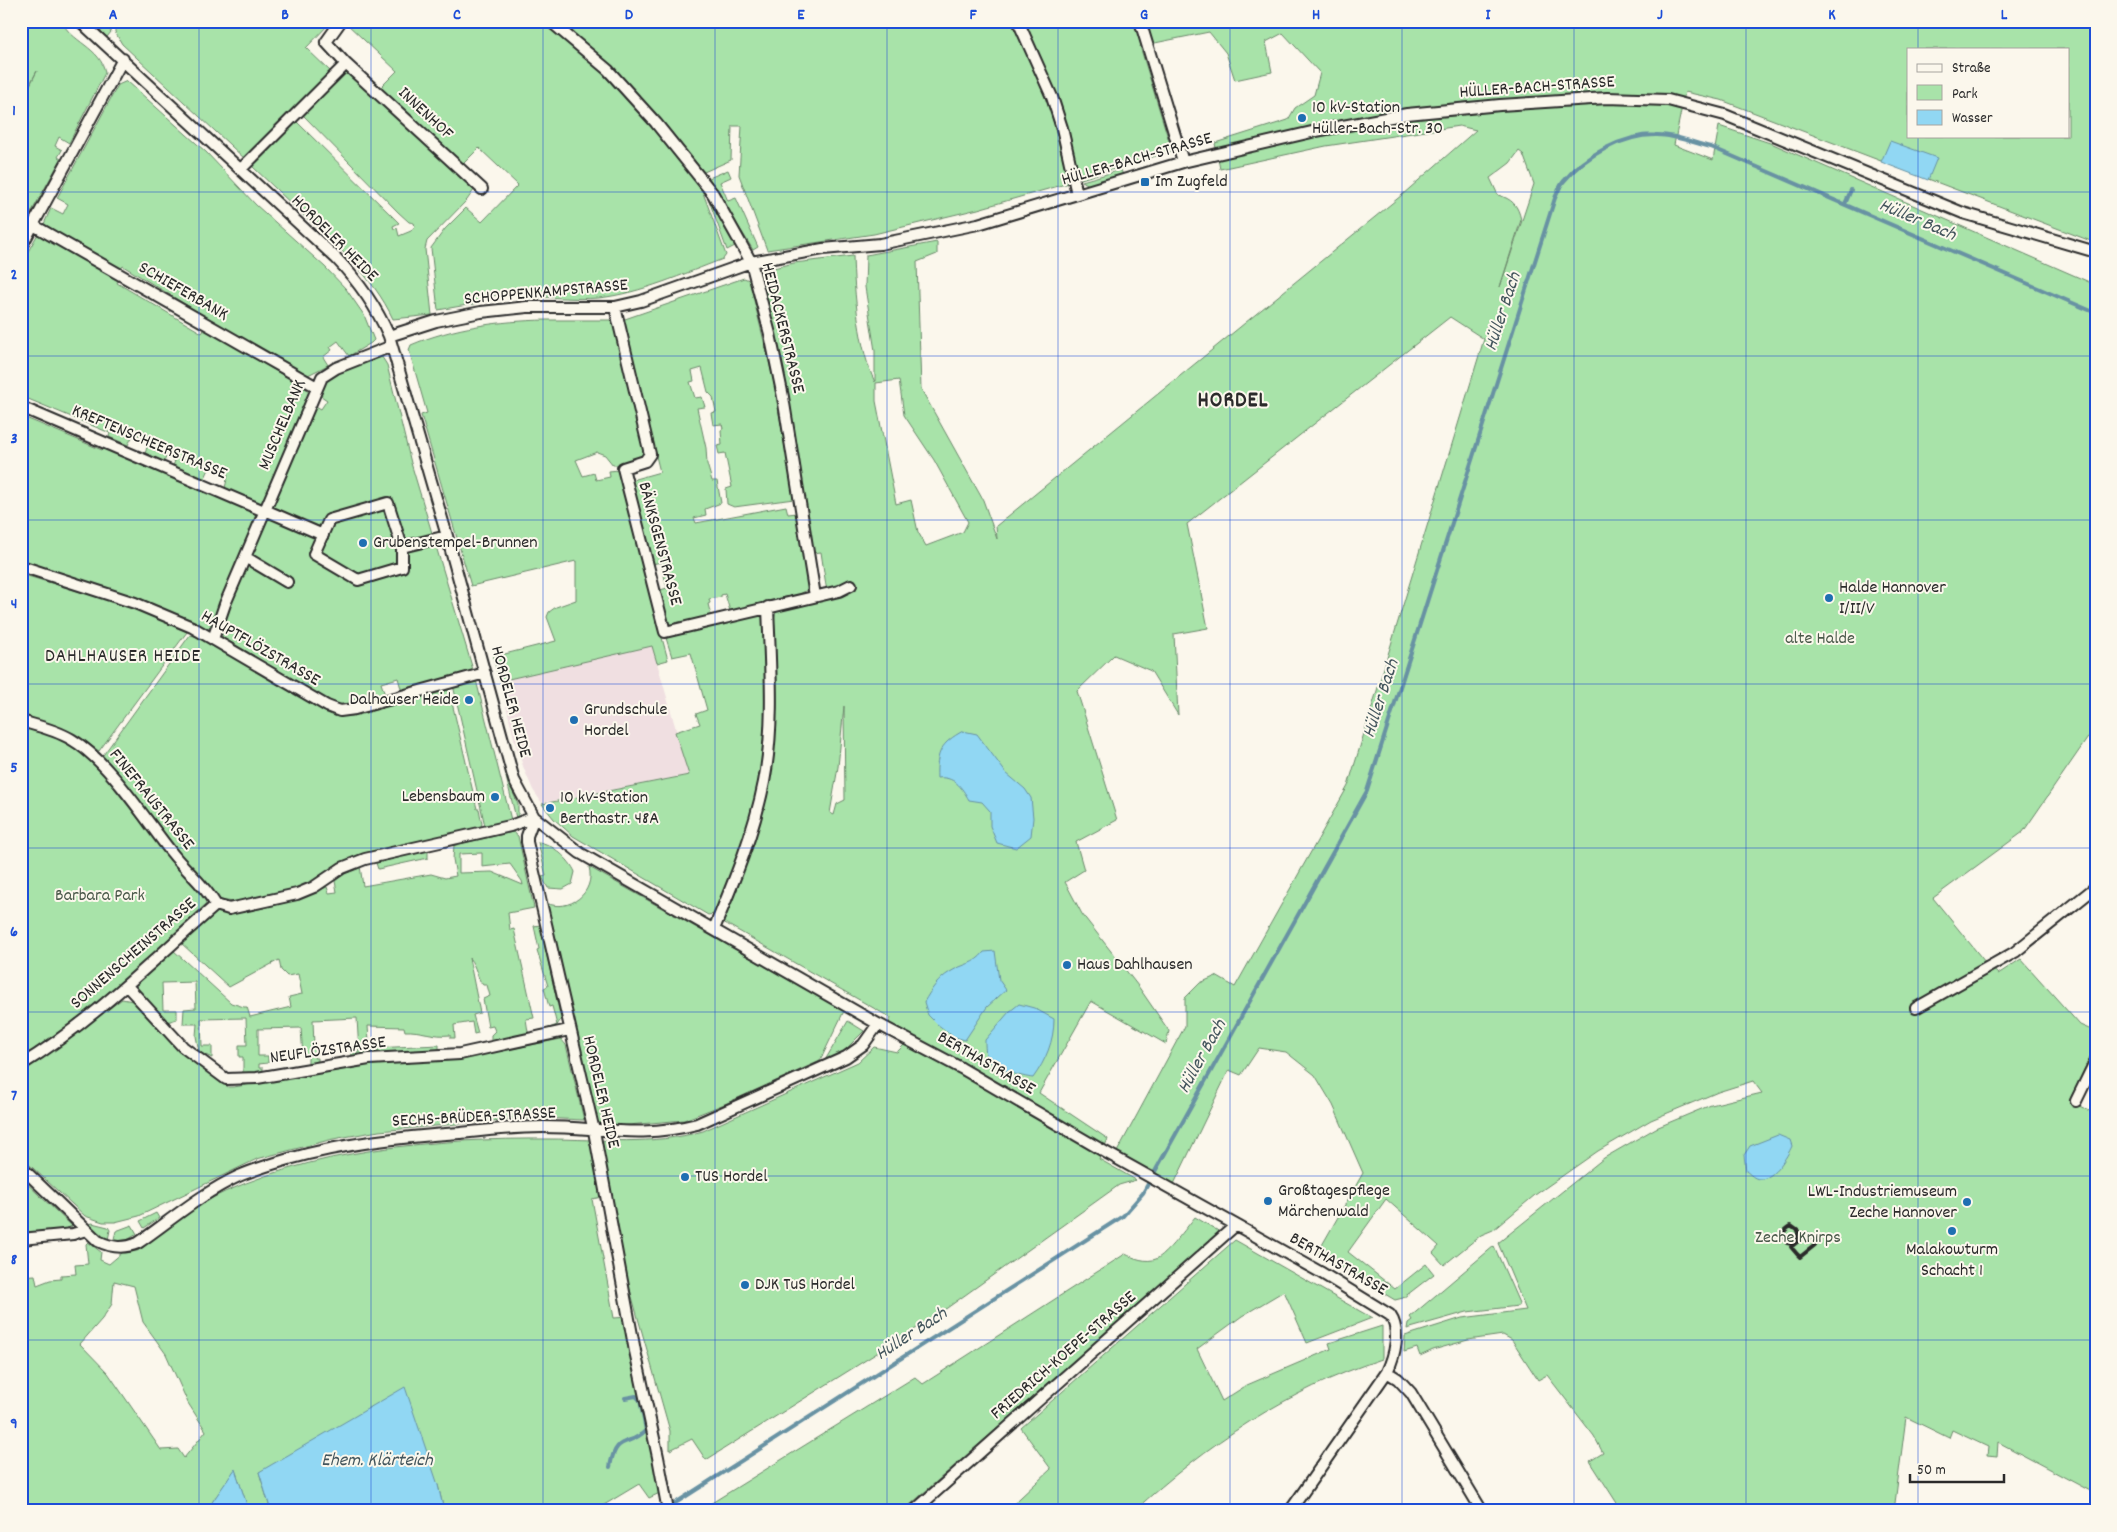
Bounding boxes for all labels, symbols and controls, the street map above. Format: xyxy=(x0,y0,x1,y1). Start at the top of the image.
text: A xyxy=(109,4,118,27)
text: B xyxy=(281,4,289,27)
text: C xyxy=(453,4,461,27)
text: D xyxy=(625,4,634,27)
text: E xyxy=(797,4,805,27)
text: F xyxy=(969,4,977,27)
text: G xyxy=(1140,4,1148,27)
text: H xyxy=(1312,4,1320,27)
text: I xyxy=(1486,4,1492,27)
text: J xyxy=(1657,4,1663,27)
text: K xyxy=(1828,4,1836,27)
text: L xyxy=(2001,4,2008,27)
legend xyxy=(1907,48,2070,138)
text: Straße xyxy=(1952,58,1991,80)
street label: HÜLLER-BACH-STRASSE xyxy=(1459,70,1615,106)
street label: INNENHOF xyxy=(392,82,458,146)
text: Park xyxy=(1952,84,1978,106)
place label: 10 kV-Station Hüller-Bach-Str. 30 xyxy=(1312,96,1443,142)
text: 1 xyxy=(12,100,16,123)
text: Wasser xyxy=(1952,108,1993,130)
marker: 10 kV-Station Hüller-Bach-Str. 30 xyxy=(1296,112,1308,124)
street label: HÜLLER-BACH-STRASSE xyxy=(1059,127,1215,193)
place label: Im Zugfeld xyxy=(1155,170,1228,195)
marker: Im Zugfeld xyxy=(1139,176,1151,188)
street label: HORDELER HEIDE xyxy=(285,190,383,288)
water label: Hüller Bach xyxy=(1874,193,1961,250)
street label: SCHIEFERBANK xyxy=(133,256,233,328)
street label: HEIDACKERSTRASSE xyxy=(754,260,810,396)
text: 2 xyxy=(11,264,18,287)
water label: Hüller Bach xyxy=(1479,268,1530,355)
street label: SCHOPPENKAMPSTRASSE xyxy=(463,273,629,313)
street label: MUSCHELBANK xyxy=(253,376,313,474)
district label: HORDEL xyxy=(1198,386,1268,417)
street label: KREFTENSCHEERSTRASSE xyxy=(67,399,231,487)
text: 3 xyxy=(10,428,18,451)
street label: BÄNKSGENSTRASSE xyxy=(631,479,687,609)
place label: Grubenstempel-Brunnen xyxy=(373,531,538,556)
marker: Grubenstempel-Brunnen xyxy=(357,537,369,549)
place label: Halde Hannover I/II/V xyxy=(1839,576,1946,622)
marker: Halde Hannover I/II/V xyxy=(1823,592,1835,604)
text: 4 xyxy=(11,593,17,616)
street label: HAUPTFLÖZSTRASSE xyxy=(196,605,324,693)
park label: alte Halde xyxy=(1785,627,1855,652)
street label: HORDELER HEIDE xyxy=(483,643,537,761)
district label: DAHLHAUSER HEIDE xyxy=(45,644,201,671)
water label: Hüller Bach xyxy=(1357,655,1408,742)
place label: Dalhauser Heide xyxy=(349,688,459,713)
marker: Dalhauser Heide xyxy=(463,694,475,706)
place label: Grundschule Hordel xyxy=(584,698,667,744)
marker: Grundschule Hordel xyxy=(568,714,580,726)
street label: FINEFRAUSTRASSE xyxy=(102,744,200,856)
text: 5 xyxy=(10,757,18,780)
place label: Lebensbaum xyxy=(402,785,485,810)
place label: 10 kV-Station Berthastr. 48A xyxy=(560,786,659,832)
marker: Lebensbaum xyxy=(489,791,501,803)
marker: 10 kV-Station Berthastr. 48A xyxy=(544,802,556,814)
park label: Barbara Park xyxy=(55,884,145,909)
street label: SONNENSCHEINSTRASSE xyxy=(66,892,202,1016)
text: 6 xyxy=(10,921,18,944)
place label: Haus Dahlhausen xyxy=(1077,953,1193,978)
marker: Haus Dahlhausen xyxy=(1061,959,1073,971)
water label: Hüller Bach xyxy=(1172,1014,1235,1099)
street label: BERTHASTRASSE xyxy=(932,1026,1040,1102)
street label: NEUFLÖZSTRASSE xyxy=(269,1031,387,1071)
street label: HORDELER HEIDE xyxy=(575,1033,625,1151)
text: 7 xyxy=(11,1085,17,1108)
street label: SECHS-BRÜDER-STRASSE xyxy=(391,1101,557,1135)
place label: TUS Hordel xyxy=(695,1165,768,1190)
marker: TUS Hordel xyxy=(679,1171,691,1183)
place label: Großtagespflege Märchenwald xyxy=(1278,1179,1390,1225)
place label: LWL-Industriemuseum Zeche Hannover xyxy=(1808,1180,1957,1226)
marker: Großtagespflege Märchenwald xyxy=(1262,1195,1274,1207)
marker: LWL-Industriemuseum Zeche Hannover xyxy=(1961,1196,1973,1208)
marker: Malakowturm Schacht 1 xyxy=(1946,1225,1958,1237)
park label: Zeche Knirps xyxy=(1755,1226,1841,1251)
street label: BERTHASTRASSE xyxy=(1284,1227,1392,1303)
place label: Malakowturm Schacht 1 xyxy=(1906,1238,1998,1284)
text: 8 xyxy=(11,1249,18,1272)
place label: DJK TuS Hordel xyxy=(755,1273,856,1298)
marker: DJK TuS Hordel xyxy=(739,1279,751,1291)
street label: FRIEDRICH-KOEPE-STRASSE xyxy=(986,1286,1142,1426)
water label: Hüller Bach xyxy=(871,1301,954,1368)
text: 9 xyxy=(10,1413,18,1436)
water label: Ehem. Klärteich xyxy=(321,1448,434,1475)
scale bar xyxy=(1910,1452,2003,1484)
text: 50 m xyxy=(1917,1460,1946,1482)

